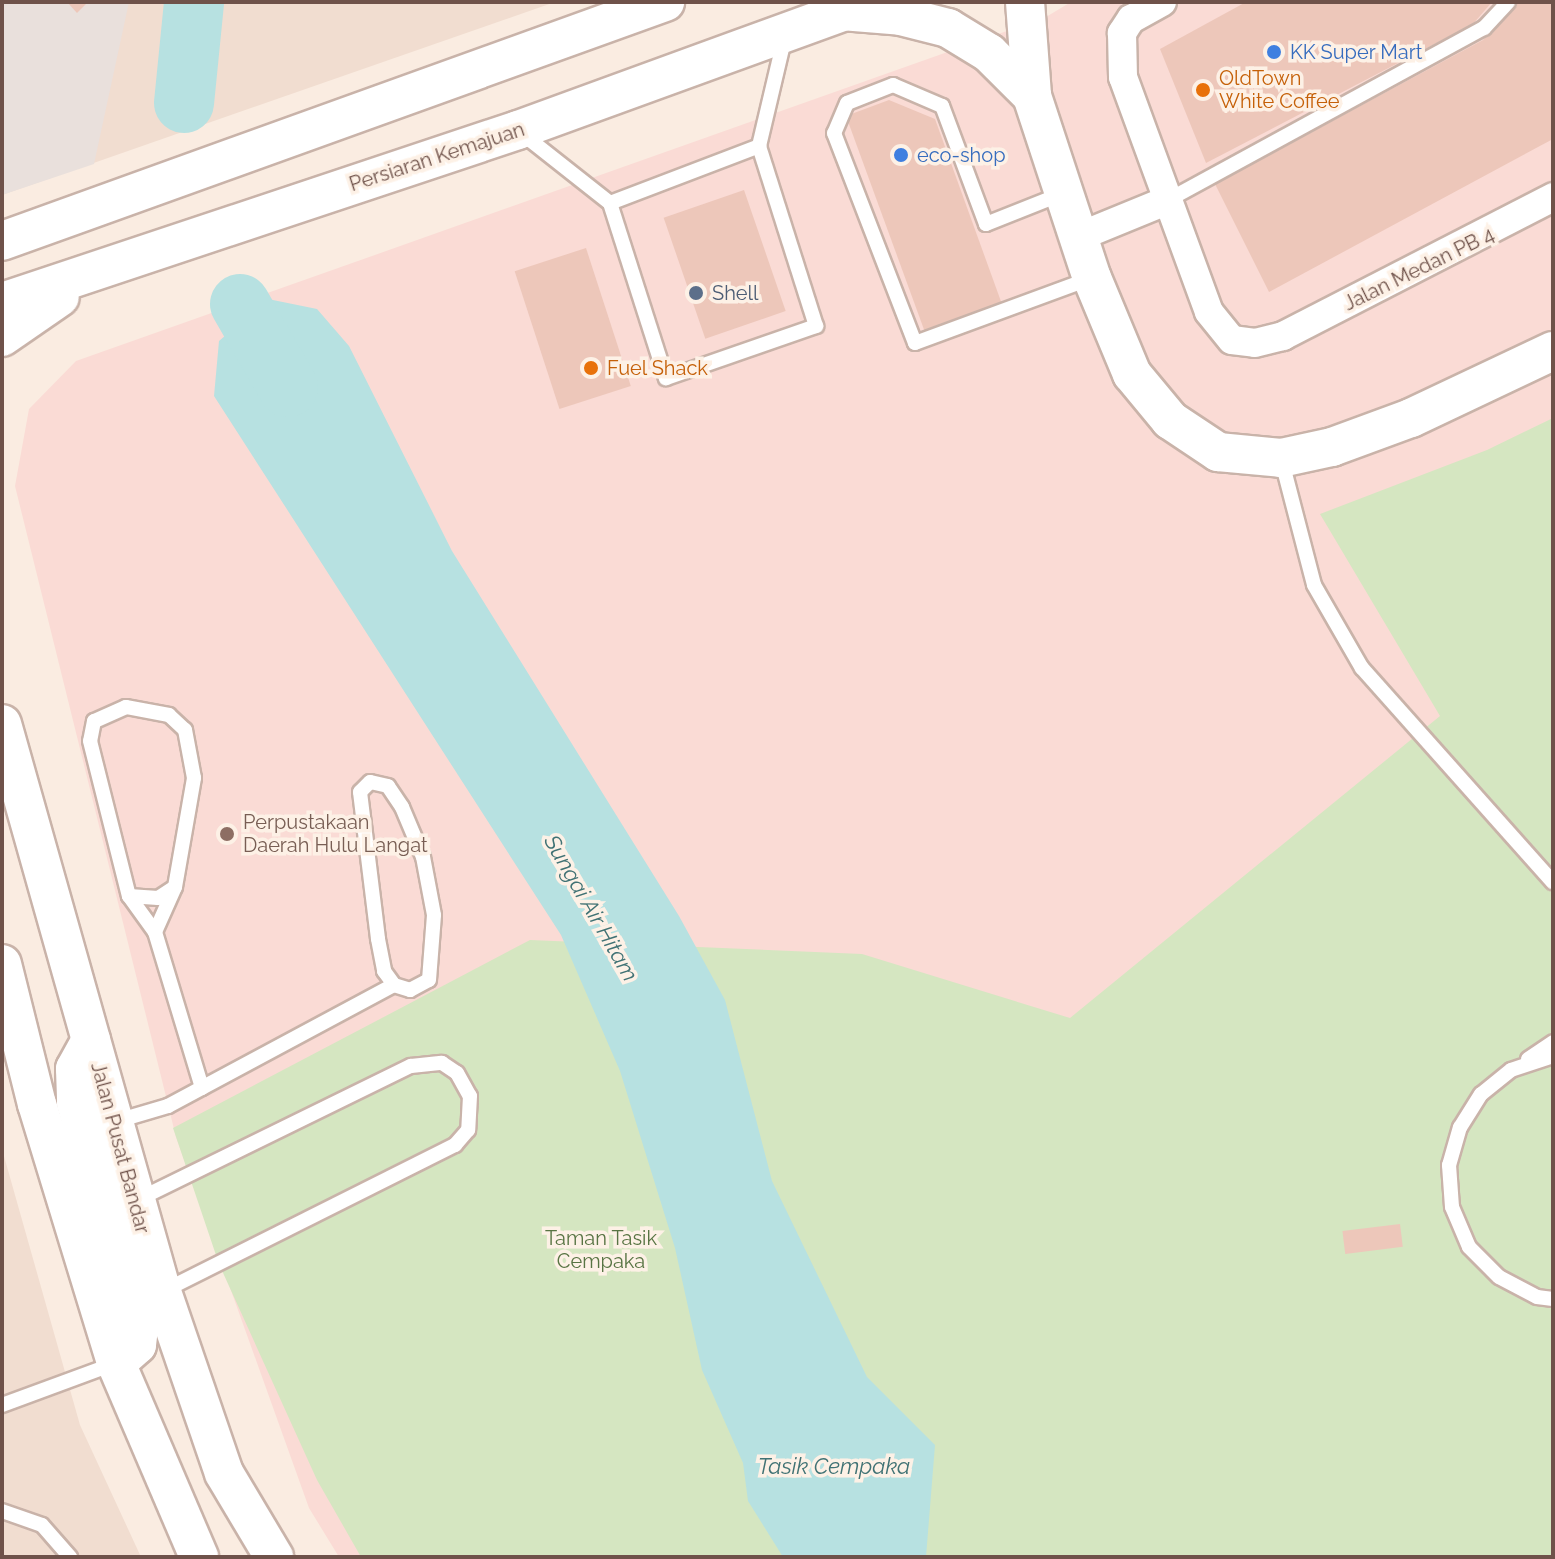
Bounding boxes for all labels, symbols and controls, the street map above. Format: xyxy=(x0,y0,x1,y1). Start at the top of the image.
place label: KK Super Mart xyxy=(1290,40,1423,64)
marker: KK Super Mart xyxy=(1265,43,1283,61)
place label: OldTown White Coffee xyxy=(1219,66,1340,113)
marker: OldTown White Coffee xyxy=(1194,81,1212,99)
street label: Persiaran Kemajuan xyxy=(346,117,528,197)
place label: eco-shop xyxy=(917,143,1006,167)
marker: eco-shop xyxy=(892,146,910,164)
street label: Jalan Medan PB 4 xyxy=(1340,222,1498,316)
place label: Shell xyxy=(712,281,758,305)
marker: Shell xyxy=(687,284,705,302)
place label: Fuel Shack xyxy=(607,356,709,380)
marker: Fuel Shack xyxy=(582,359,600,377)
place label: Perpustakaan Daerah Hulu Langat xyxy=(243,810,428,857)
marker: Perpustakaan Daerah Hulu Langat xyxy=(218,825,236,843)
water label: Sungai Air Hitam xyxy=(538,830,644,986)
street label: Jalan Pusat Bandar xyxy=(86,1060,154,1236)
park label: Taman Tasik Cempaka xyxy=(545,1227,657,1274)
water label: Tasik Cempaka xyxy=(758,1454,910,1480)

